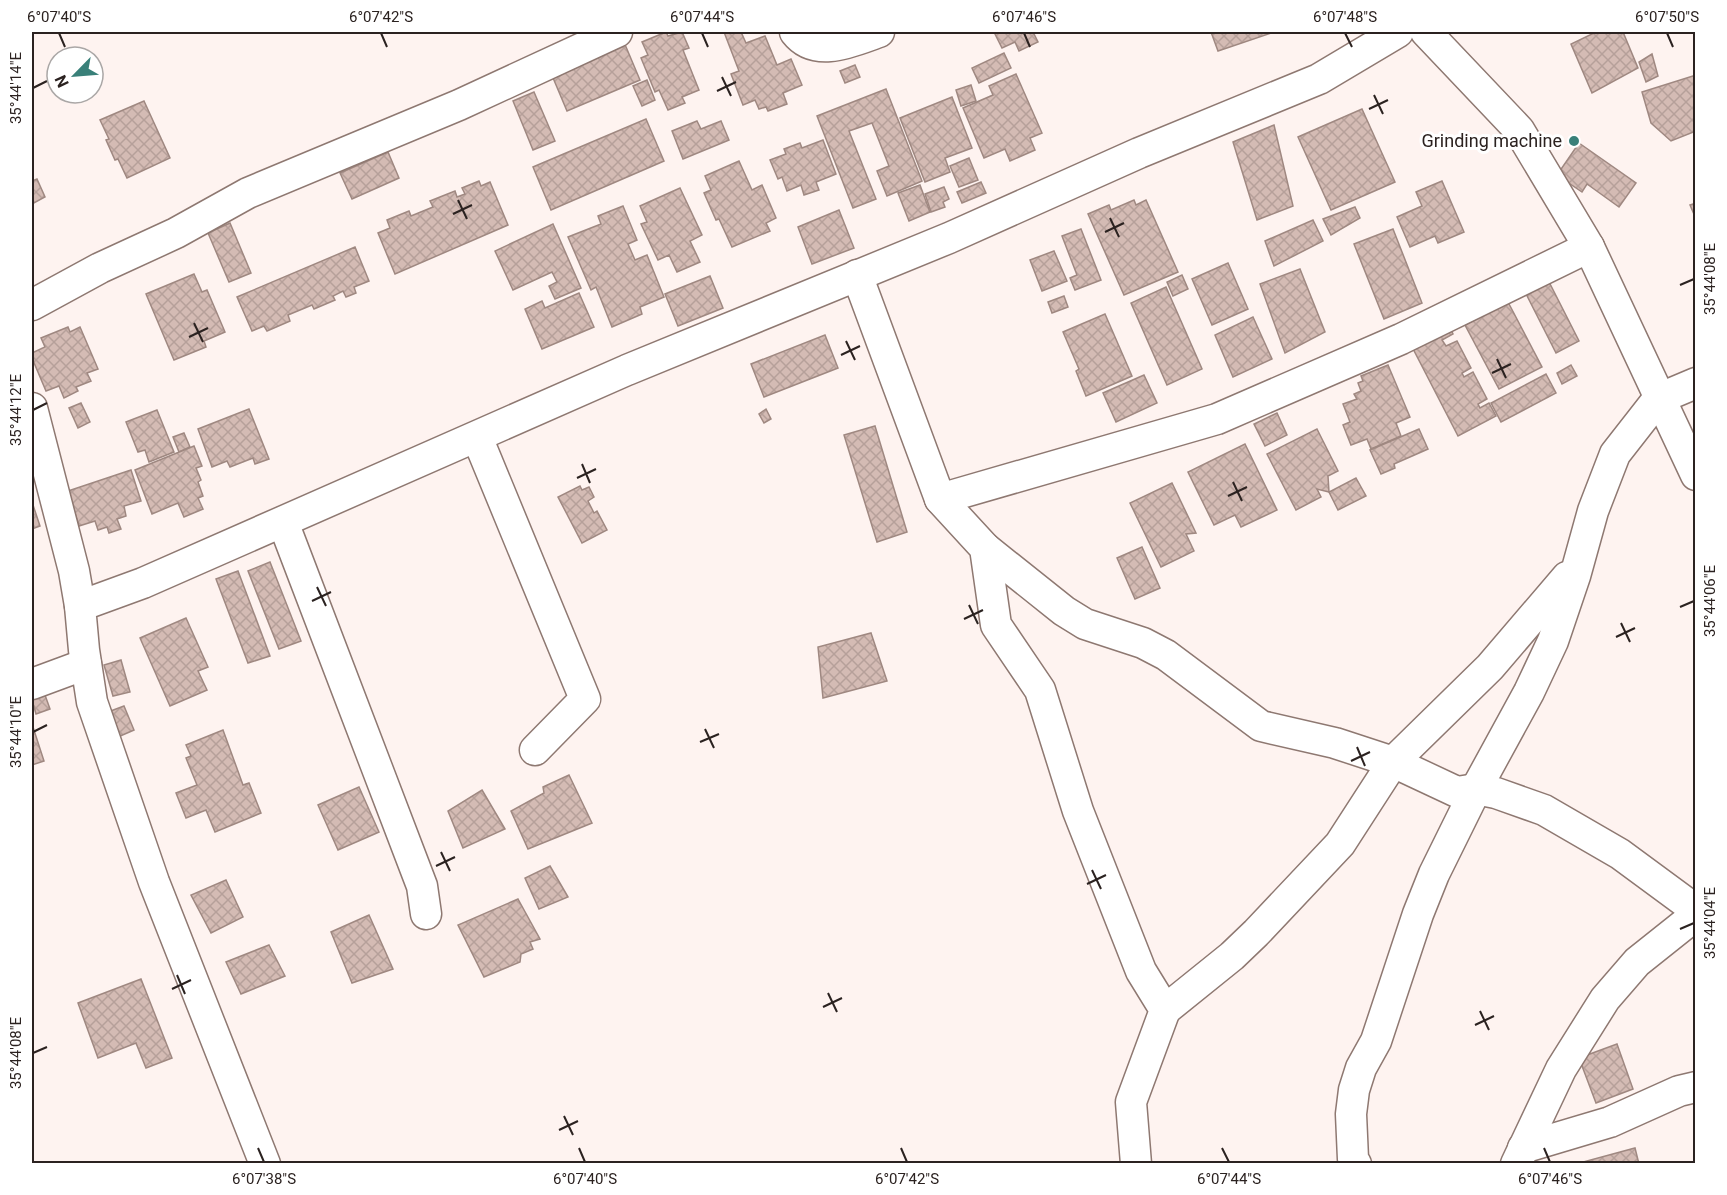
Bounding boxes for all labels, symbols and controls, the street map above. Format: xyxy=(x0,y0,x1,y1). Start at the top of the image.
text: 6°07'40"S xyxy=(27,8,91,26)
text: 6°07'42"S xyxy=(349,8,413,26)
text: 6°07'44"S xyxy=(670,8,734,26)
text: 6°07'46"S xyxy=(992,8,1056,26)
text: 6°07'48"S xyxy=(1313,8,1377,26)
text: 6°07'50"S xyxy=(1635,8,1699,26)
north arrow xyxy=(45,45,105,105)
text: 35°44'14"E xyxy=(7,51,25,124)
text: N xyxy=(51,72,73,90)
place label: Grinding machine xyxy=(1422,130,1562,151)
marker: Grinding machine xyxy=(1567,134,1581,148)
text: 35°44'08"E xyxy=(1701,242,1719,315)
text: 35°44'12"E xyxy=(7,373,25,446)
text: 35°44'06"E xyxy=(1701,564,1719,637)
text: 35°44'10"E xyxy=(7,695,25,768)
text: 35°44'04"E xyxy=(1701,886,1719,959)
text: 35°44'08"E xyxy=(7,1016,25,1089)
text: 6°07'38"S xyxy=(232,1170,296,1188)
text: 6°07'40"S xyxy=(553,1170,617,1188)
text: 6°07'42"S xyxy=(875,1170,939,1188)
text: 6°07'44"S xyxy=(1197,1170,1261,1188)
text: 6°07'46"S xyxy=(1518,1170,1582,1188)

